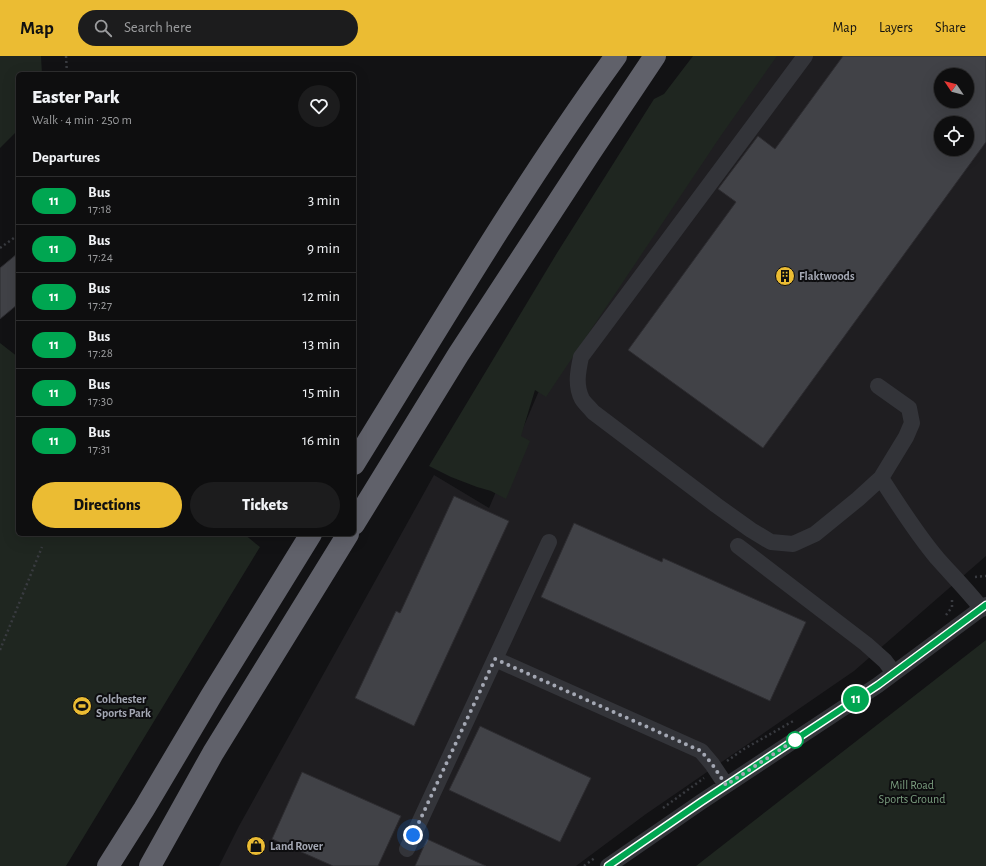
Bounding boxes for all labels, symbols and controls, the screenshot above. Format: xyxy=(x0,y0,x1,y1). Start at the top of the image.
search box xyxy=(78,10,358,46)
icon: search xyxy=(92,17,114,39)
text: Map xyxy=(20,19,54,38)
text: Search here xyxy=(124,20,192,35)
text: Map xyxy=(832,21,857,35)
text: Layers xyxy=(879,21,913,35)
text: Share xyxy=(935,21,966,35)
north arrow xyxy=(934,68,974,108)
map controls xyxy=(934,68,974,156)
button: heart xyxy=(298,85,340,127)
text: Easter Park xyxy=(32,88,120,107)
text: Walk · 4 min · 250 m xyxy=(32,114,132,127)
button: locate xyxy=(934,116,974,156)
text: Departures xyxy=(32,150,100,165)
text: Bus xyxy=(88,185,110,200)
text: 3 min xyxy=(308,193,340,208)
text: 11 xyxy=(49,194,59,208)
text: 17:18 xyxy=(88,203,112,216)
text: Bus xyxy=(88,233,110,248)
text: 9 min xyxy=(307,241,340,256)
text: 11 xyxy=(49,242,59,256)
text: 17:24 xyxy=(88,251,113,264)
building icon: Flaktwoods xyxy=(774,265,796,287)
place label: Flaktwoods xyxy=(799,270,855,282)
text: Bus xyxy=(88,281,110,296)
text: 12 min xyxy=(302,289,340,304)
text: 11 xyxy=(49,290,59,304)
text: 17:27 xyxy=(88,299,112,312)
text: Bus xyxy=(88,329,110,344)
text: 13 min xyxy=(303,337,340,352)
text: 11 xyxy=(49,338,59,352)
text: 17:28 xyxy=(88,347,113,360)
text: Bus xyxy=(88,377,110,392)
text: 15 min xyxy=(303,385,340,400)
text: 11 xyxy=(49,386,59,400)
text: 17:30 xyxy=(88,395,113,408)
text: Bus xyxy=(88,425,110,440)
text: 16 min xyxy=(302,433,340,448)
text: 11 xyxy=(49,434,59,448)
text: 17:31 xyxy=(88,443,111,456)
button: Directions xyxy=(32,482,182,528)
button: Tickets xyxy=(190,482,340,528)
line badge: 11 xyxy=(838,686,874,712)
text: 11 xyxy=(851,692,861,706)
place label: Colchester Sports Park xyxy=(96,693,151,719)
sports icon: Colchester Sports Park xyxy=(71,695,93,717)
unlabelled marker xyxy=(786,731,804,749)
park label: Mill Road Sports Ground xyxy=(879,779,945,805)
your location xyxy=(403,825,423,845)
shop icon: Land Rover xyxy=(245,835,267,857)
place label: Land Rover xyxy=(270,840,324,852)

